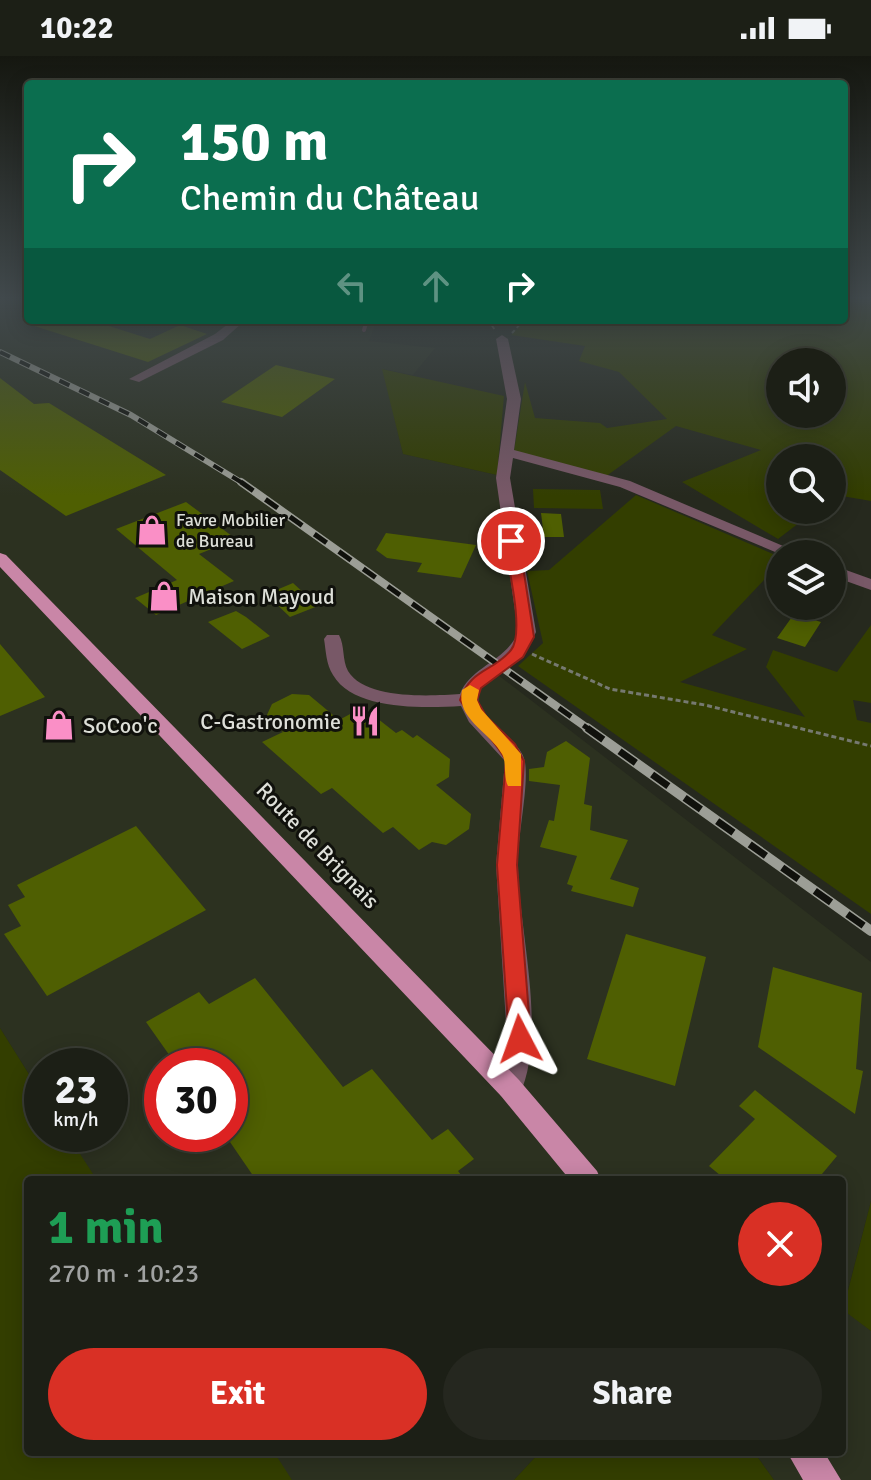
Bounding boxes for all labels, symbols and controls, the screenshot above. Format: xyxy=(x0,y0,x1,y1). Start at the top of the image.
text: 10:22 xyxy=(40,10,114,47)
text: 150 m xyxy=(180,107,328,176)
icon: right xyxy=(48,112,152,216)
text: Chemin du Château xyxy=(180,176,479,221)
icon: left xyxy=(330,264,374,308)
icon: ahead xyxy=(414,264,458,308)
icon: right xyxy=(498,264,542,308)
map controls xyxy=(766,348,846,620)
button: sound xyxy=(766,348,846,428)
button: search xyxy=(766,444,846,524)
pin xyxy=(477,507,545,575)
place label: Favre Mobilier de Bureau xyxy=(176,509,285,552)
shop icon: Favre Mobilier de Bureau xyxy=(135,513,169,547)
icon: arrive xyxy=(489,519,533,563)
button: layers xyxy=(766,540,846,620)
shop icon: Maison Mayoud xyxy=(147,579,181,613)
place label: Maison Mayoud xyxy=(188,583,335,610)
restaurant icon: C-Gastronomie xyxy=(348,704,382,738)
shop icon: SoCoo'c xyxy=(42,708,76,742)
place label: C-Gastronomie xyxy=(200,708,341,735)
place label: SoCoo'c xyxy=(83,712,158,739)
street label: Route de Brignais xyxy=(251,777,385,914)
position arrow xyxy=(478,997,562,1081)
speed limit sign: 30 xyxy=(144,1048,248,1152)
text: 23 xyxy=(54,1065,98,1115)
text: km/h xyxy=(53,1107,99,1132)
text: 1 min xyxy=(48,1198,164,1257)
button: close xyxy=(738,1202,822,1286)
text: 270 m · 10:23 xyxy=(48,1258,199,1290)
button: Exit xyxy=(48,1348,427,1440)
button: Share xyxy=(443,1348,822,1440)

